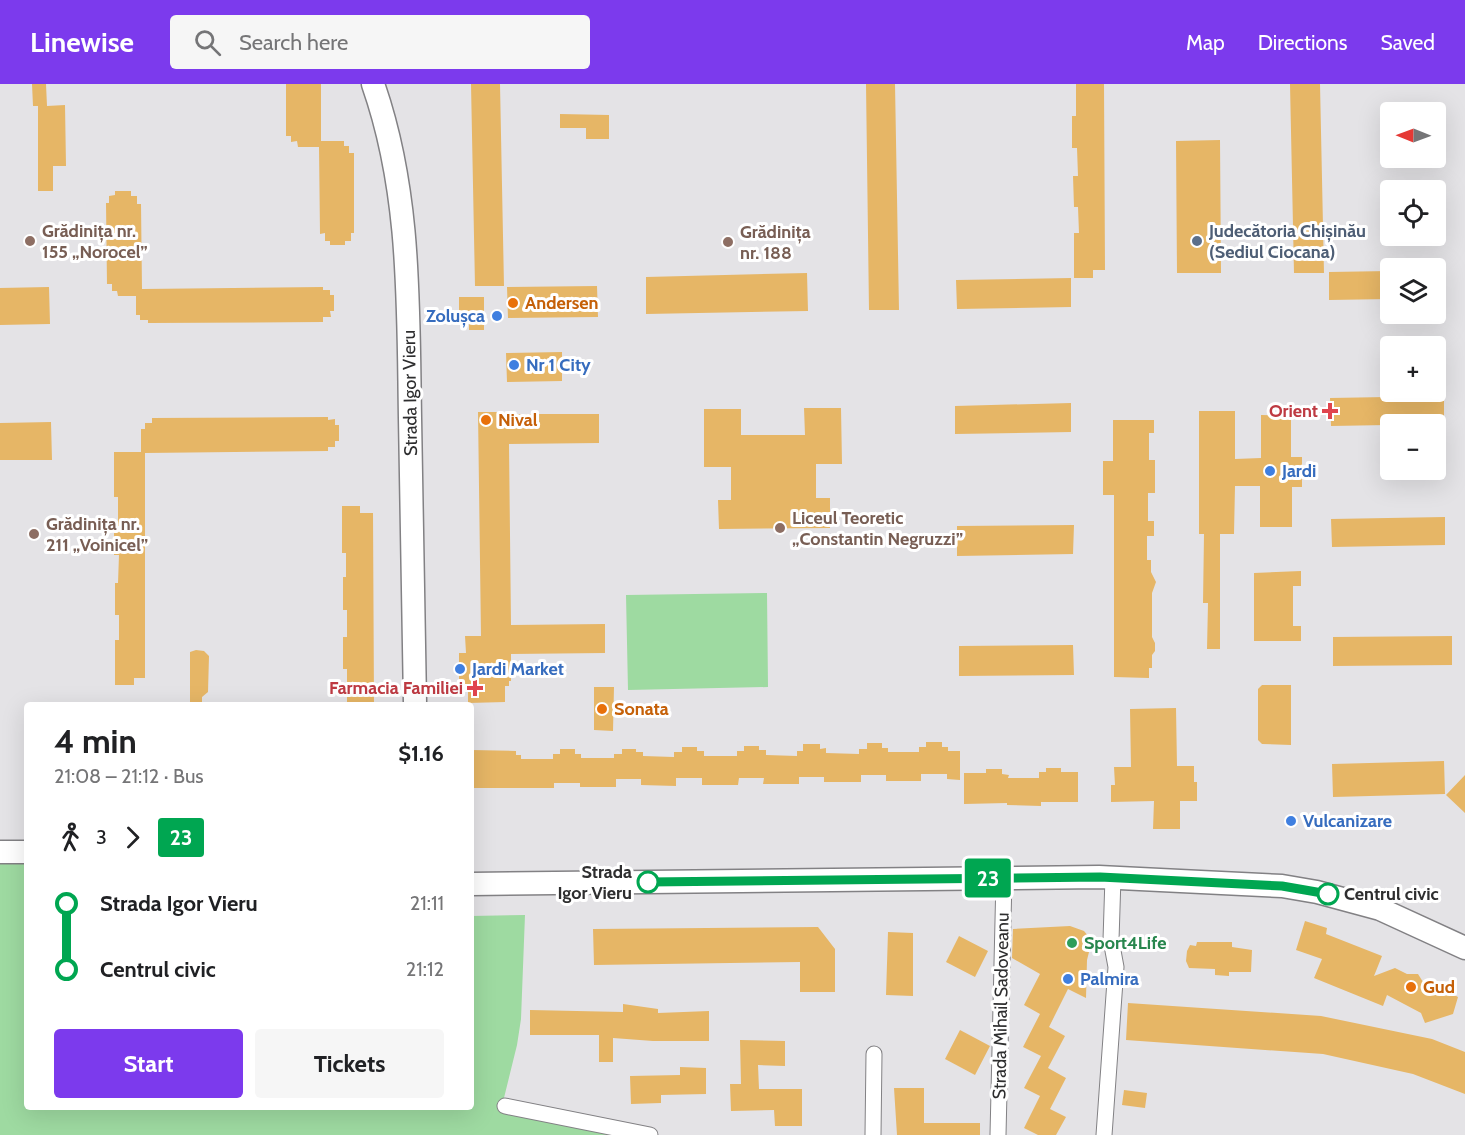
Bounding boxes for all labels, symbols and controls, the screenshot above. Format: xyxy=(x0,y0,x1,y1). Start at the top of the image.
search box xyxy=(170,15,590,69)
text: Linewise xyxy=(30,25,134,59)
icon: search xyxy=(191,26,224,59)
text: Search here xyxy=(239,29,348,56)
text: Map xyxy=(1186,30,1225,55)
text: Directions xyxy=(1258,30,1347,55)
text: Saved xyxy=(1380,30,1435,55)
north arrow xyxy=(1380,102,1446,168)
map controls xyxy=(1380,102,1446,480)
button: locate xyxy=(1380,180,1446,246)
place label: Grădinița nr. 155 „Norocel” xyxy=(42,220,148,263)
place label: Judecătoria Chișinău (Sediul Ciocana) xyxy=(1208,220,1366,263)
place label: Grădinița nr. 188 xyxy=(740,221,811,264)
marker: Grădinița nr. 155 „Norocel” xyxy=(23,234,37,248)
marker: Judecătoria Chișinău (Sediul Ciocana) xyxy=(1190,234,1204,248)
marker: Grădinița nr. 188 xyxy=(721,235,735,249)
button: layers xyxy=(1380,258,1446,324)
place label: Andersen xyxy=(525,292,599,314)
marker: Andersen xyxy=(506,296,520,310)
place label: Zolușca xyxy=(426,305,485,328)
marker: Zolușca xyxy=(490,309,504,323)
street label: Strada Igor Vieru xyxy=(398,330,422,456)
button: + xyxy=(1380,336,1446,402)
place label: Nr 1 City xyxy=(526,354,591,376)
marker: Nr 1 City xyxy=(507,358,521,372)
place label: Orient xyxy=(1269,400,1318,422)
marker: Orient xyxy=(1323,404,1337,418)
place label: Nival xyxy=(498,409,538,431)
marker: Nival xyxy=(479,413,493,427)
button: − xyxy=(1380,414,1446,480)
place label: Jardi xyxy=(1281,460,1316,482)
marker: Jardi xyxy=(1263,464,1277,478)
place label: Liceul Teoretic „Constantin Negruzzi” xyxy=(792,507,963,550)
place label: Grădinița nr. 211 „Voinicel” xyxy=(46,513,148,556)
marker: Liceul Teoretic „Constantin Negruzzi” xyxy=(773,521,787,535)
marker: Grădinița nr. 211 „Voinicel” xyxy=(27,527,41,541)
place label: Jardi Market xyxy=(471,658,564,680)
marker: Jardi Market xyxy=(453,662,467,676)
place label: Farmacia Familiei xyxy=(329,677,463,699)
marker: Farmacia Familiei xyxy=(468,681,482,695)
place label: Sonata xyxy=(614,698,669,720)
marker: Sonata xyxy=(595,702,609,716)
text: 4 min xyxy=(54,721,137,761)
text: $1.16 xyxy=(398,740,444,767)
text: 21:08 – 21:12 · Bus xyxy=(54,764,204,788)
place label: Vulcanizare xyxy=(1303,810,1392,832)
marker: Vulcanizare xyxy=(1284,814,1298,828)
icon: walk xyxy=(54,821,87,854)
icon: forward xyxy=(116,821,149,854)
text: 3 xyxy=(96,825,107,849)
text: 23 xyxy=(170,825,192,850)
line badge: 23 xyxy=(961,858,1015,898)
place label: Strada Igor Vieru xyxy=(557,861,632,904)
text: 23 xyxy=(977,866,999,891)
marker: Strada Igor Vieru xyxy=(637,871,659,893)
marker: Centrul civic xyxy=(1317,883,1339,905)
place label: Centrul civic xyxy=(1344,883,1439,905)
text: Strada Igor Vieru xyxy=(100,890,258,917)
text: 21:11 xyxy=(410,891,444,915)
street label: Strada Mihail Sadoveanu xyxy=(988,912,1014,1100)
place label: Sport4Life xyxy=(1084,932,1166,954)
marker: Sport4Life xyxy=(1065,936,1079,950)
text: Centrul civic xyxy=(100,956,216,983)
text: 21:12 xyxy=(406,957,444,981)
place label: Palmira xyxy=(1080,968,1139,990)
marker: Palmira xyxy=(1061,972,1075,986)
place label: Gud xyxy=(1423,976,1455,998)
marker: Gud xyxy=(1404,980,1418,994)
button: Start xyxy=(54,1029,243,1098)
button: Tickets xyxy=(255,1029,444,1098)

